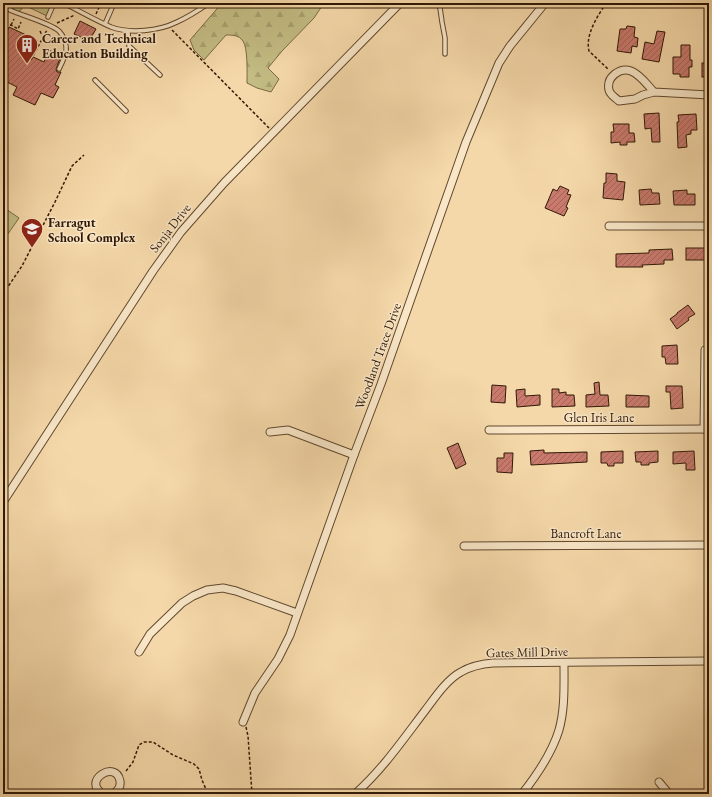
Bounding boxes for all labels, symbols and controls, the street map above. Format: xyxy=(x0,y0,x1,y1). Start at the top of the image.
place label: Career and Technical Education Building xyxy=(42,30,156,62)
building icon: Career and Technical Education Building xyxy=(14,32,40,65)
street label: Sonja Drive xyxy=(145,200,195,256)
place label: Farragut School Complex xyxy=(48,214,136,246)
school or university icon: Farragut School Complex xyxy=(19,216,45,249)
street label: Woodland Trace Drive xyxy=(351,301,405,411)
street label: Glen Iris Lane xyxy=(564,409,634,426)
street label: Bancroft Lane xyxy=(550,525,622,542)
street label: Gates Mill Drive xyxy=(486,643,568,661)

